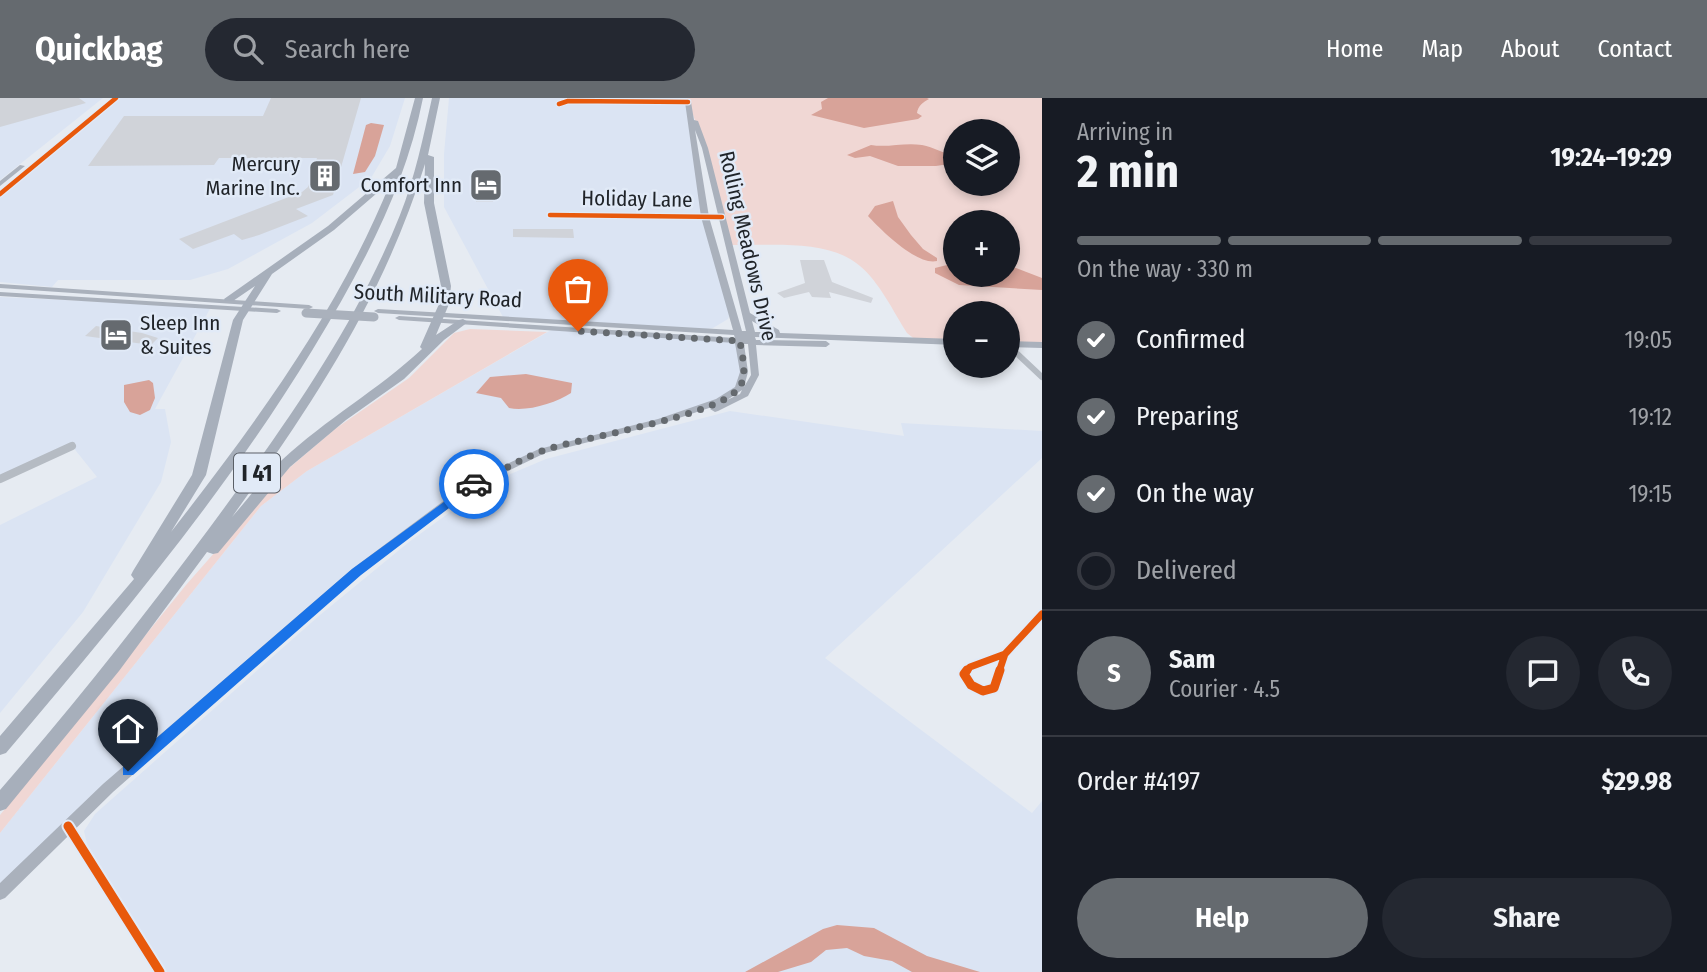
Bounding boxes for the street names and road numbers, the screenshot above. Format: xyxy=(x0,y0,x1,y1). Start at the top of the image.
street label: Rolling Meadows Drive xyxy=(713,148,783,344)
street label: Holiday Lane xyxy=(581,185,693,213)
street label: South Military Road xyxy=(353,279,523,313)
road number: I 41 xyxy=(234,454,280,492)

